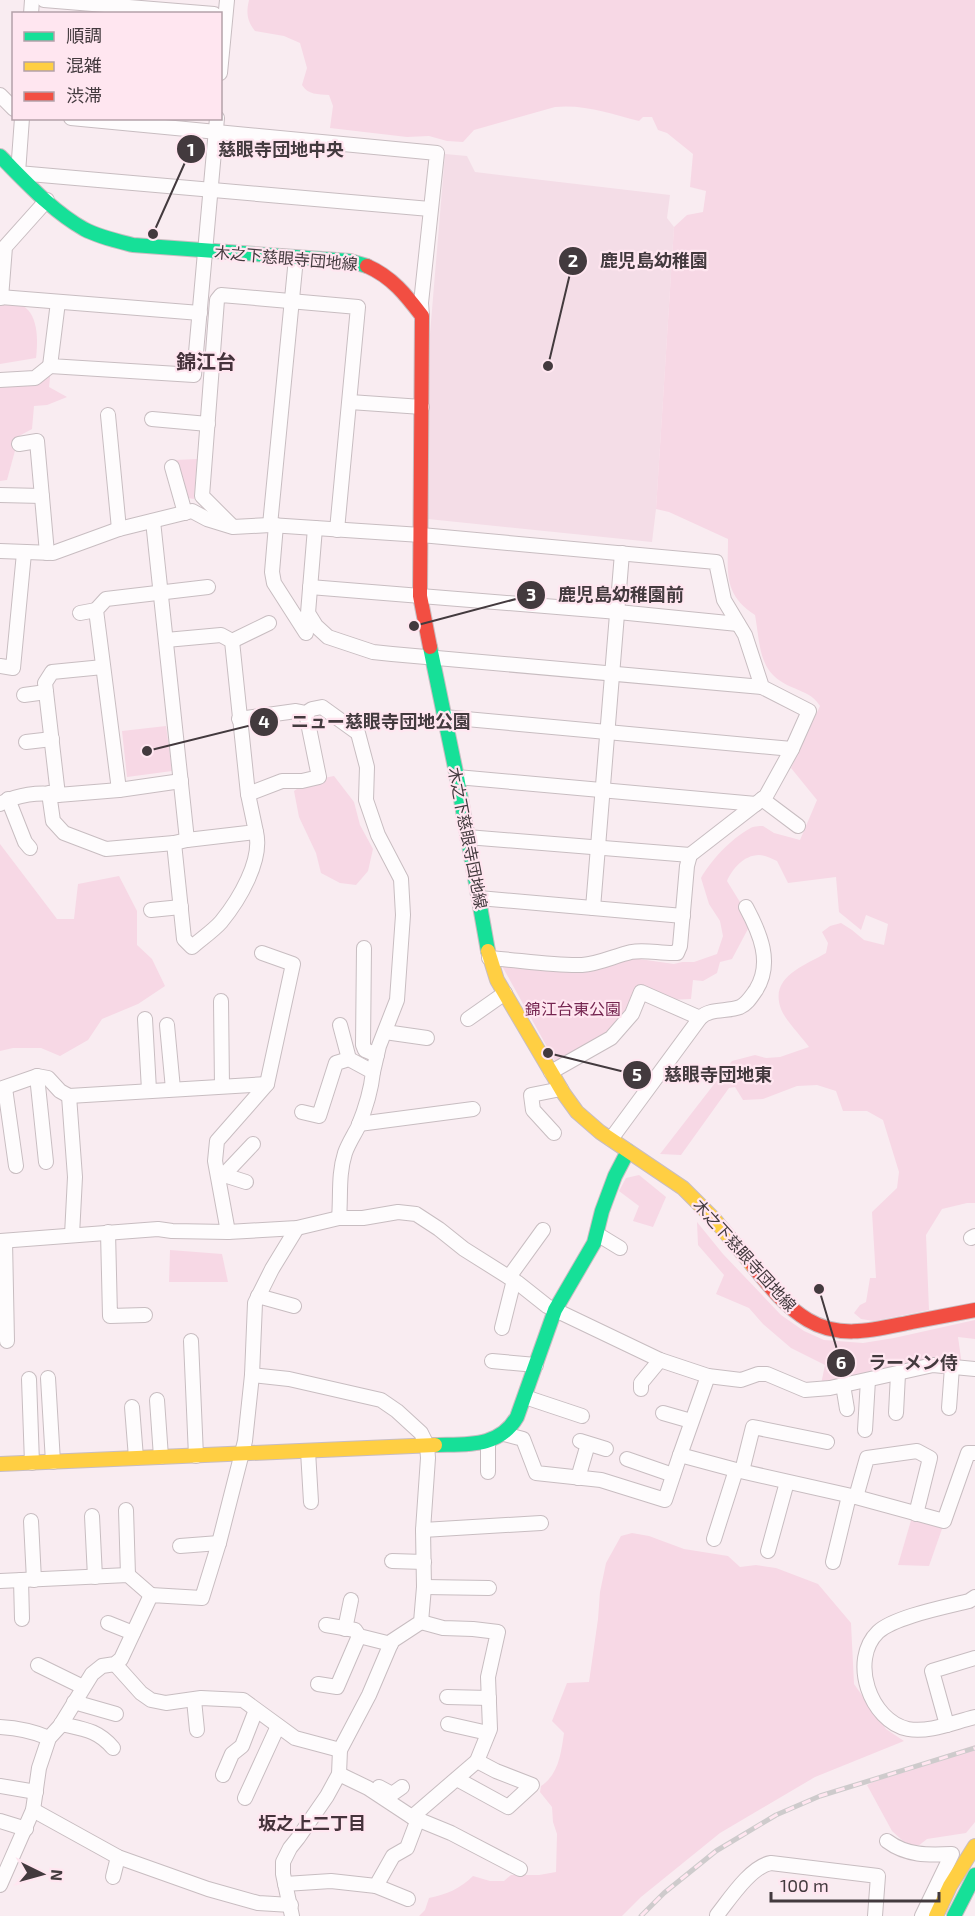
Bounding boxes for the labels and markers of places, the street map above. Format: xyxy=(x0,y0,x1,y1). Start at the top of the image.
callout: 慈眼寺団地中央 xyxy=(176,131,356,167)
callout: 鹿児島幼稚園 xyxy=(558,243,720,279)
callout: 鹿児島幼稚園前 xyxy=(516,577,696,613)
callout: ニュー慈眼寺団地公園 xyxy=(249,704,483,740)
callout: 慈眼寺団地東 xyxy=(622,1057,784,1093)
callout: ラーメン侍 xyxy=(826,1345,970,1381)

